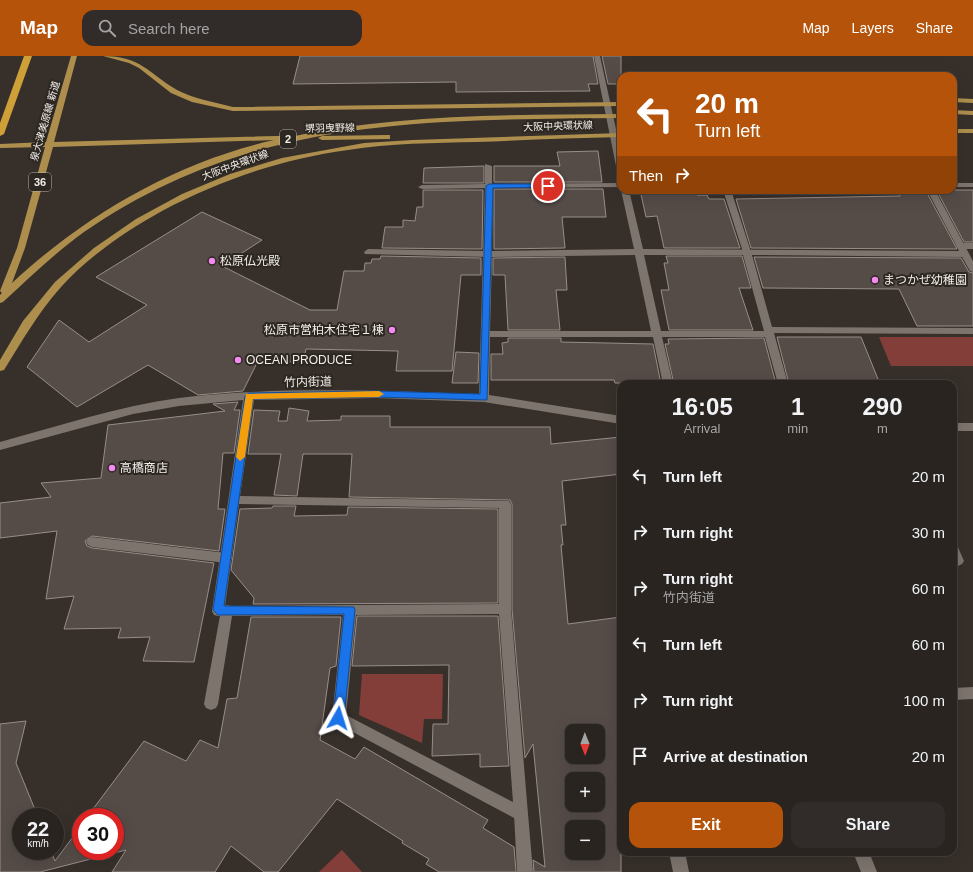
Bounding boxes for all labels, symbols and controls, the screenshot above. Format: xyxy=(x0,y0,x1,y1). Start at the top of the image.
search box xyxy=(82,10,362,46)
text: Map xyxy=(20,17,58,38)
icon: search xyxy=(96,17,118,39)
text: Search here xyxy=(128,20,210,37)
text: Map xyxy=(802,20,830,36)
text: Layers xyxy=(852,20,894,36)
text: Share xyxy=(916,20,953,36)
street label: 泉大津美原線 新道 xyxy=(28,80,62,162)
icon: left xyxy=(629,88,681,140)
text: 20 m xyxy=(695,88,759,119)
street label: 大阪中央環状線 xyxy=(523,119,593,133)
text: Turn left xyxy=(695,121,760,141)
street label: 堺羽曳野線 xyxy=(305,122,355,134)
road number: 2 xyxy=(280,130,296,148)
street label: 大阪中央環状線 xyxy=(200,148,270,182)
icon: right xyxy=(671,164,693,186)
text: Then xyxy=(629,167,663,184)
pin xyxy=(531,169,565,203)
road number: 36 xyxy=(29,173,51,191)
icon: arrive xyxy=(537,175,559,197)
place label: 松原仏光殿 xyxy=(220,254,280,268)
marker: 松原仏光殿 xyxy=(207,256,217,266)
place label: まつかぜ幼稚園 xyxy=(883,273,967,287)
marker: まつかぜ幼稚園 xyxy=(870,275,880,285)
place label: 松原市営柏木住宅１棟 xyxy=(264,323,384,337)
marker: 松原市営柏木住宅１棟 xyxy=(387,325,397,335)
place label: OCEAN PRODUCE xyxy=(246,353,352,367)
marker: OCEAN PRODUCE xyxy=(233,355,243,365)
street label: 竹内街道 xyxy=(284,375,332,389)
text: 16:05 xyxy=(671,393,733,420)
text: 1 xyxy=(791,393,804,420)
text: 290 xyxy=(863,393,903,420)
text: Arrival xyxy=(684,421,721,436)
text: min xyxy=(787,421,808,436)
text: m xyxy=(877,421,888,436)
place label: 高橋商店 xyxy=(120,461,168,475)
marker: 高橋商店 xyxy=(107,463,117,473)
icon: left xyxy=(629,465,651,487)
text: Turn left xyxy=(663,468,722,485)
text: 20 m xyxy=(912,468,945,485)
icon: right xyxy=(629,521,651,543)
text: Turn right xyxy=(663,524,733,541)
text: 30 m xyxy=(912,524,945,541)
text: Turn right xyxy=(663,570,733,587)
icon: right xyxy=(629,577,651,599)
text: 60 m xyxy=(912,580,945,597)
text: 竹内街道 xyxy=(663,590,715,605)
icon: left xyxy=(629,633,651,655)
text: Turn left xyxy=(663,636,722,653)
text: 60 m xyxy=(912,636,945,653)
icon: right xyxy=(629,689,651,711)
text: Turn right xyxy=(663,692,733,709)
text: 100 m xyxy=(903,692,945,709)
position arrow xyxy=(317,697,359,739)
north arrow xyxy=(565,724,605,764)
map controls xyxy=(565,724,605,860)
icon: arrive xyxy=(629,745,651,767)
text: Arrive at destination xyxy=(663,748,808,765)
text: 20 m xyxy=(912,748,945,765)
button: + xyxy=(565,772,605,812)
button: Exit xyxy=(629,802,783,848)
button: Share xyxy=(791,802,945,848)
speed limit sign: 30 xyxy=(72,808,124,860)
text: 22 xyxy=(27,818,49,840)
button: − xyxy=(565,820,605,860)
text: km/h xyxy=(27,838,49,849)

